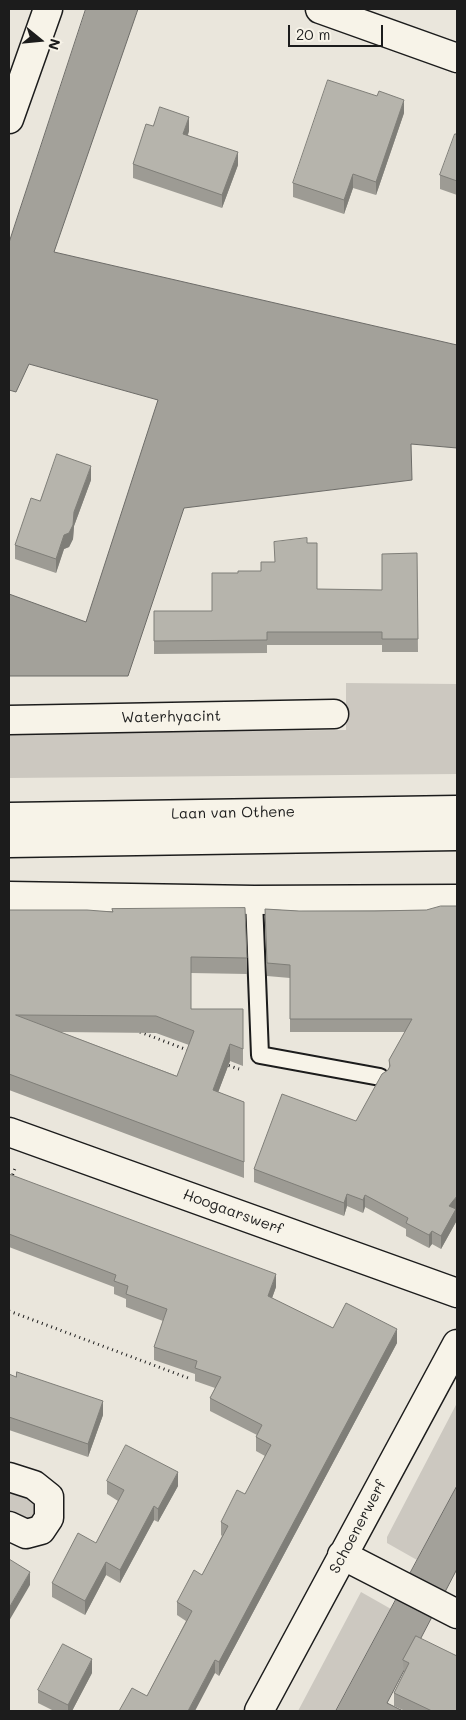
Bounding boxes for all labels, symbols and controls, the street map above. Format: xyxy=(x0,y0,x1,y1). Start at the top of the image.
north arrow xyxy=(15,15,65,65)
scale bar xyxy=(291,15,386,47)
text: 20 m xyxy=(296,24,330,44)
text: N xyxy=(44,37,65,52)
street label: Waterhyacint xyxy=(121,707,221,727)
street label: Laan van Othene xyxy=(171,803,295,823)
street label: Hoogaarswerf xyxy=(181,1186,285,1238)
street label: Schoenerwerf xyxy=(326,1477,390,1577)

